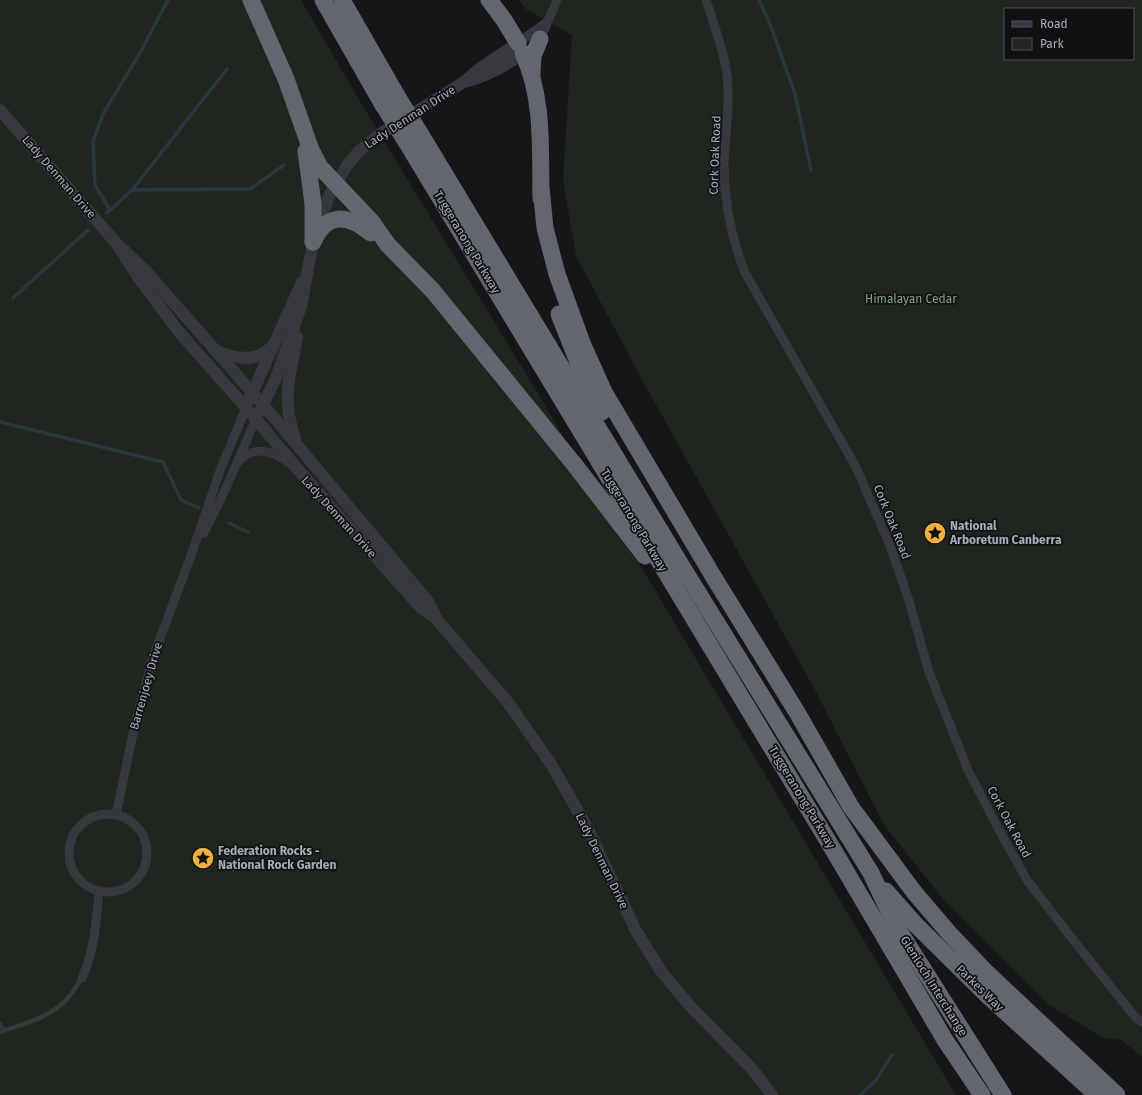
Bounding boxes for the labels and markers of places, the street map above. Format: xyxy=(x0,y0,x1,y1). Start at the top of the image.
place label: National Arboretum Canberra xyxy=(949,519,1062,547)
place icon: National Arboretum Canberra xyxy=(922,520,948,546)
place label: Federation Rocks - National Rock Garden xyxy=(218,844,336,872)
place icon: Federation Rocks - National Rock Garden xyxy=(190,845,216,871)

